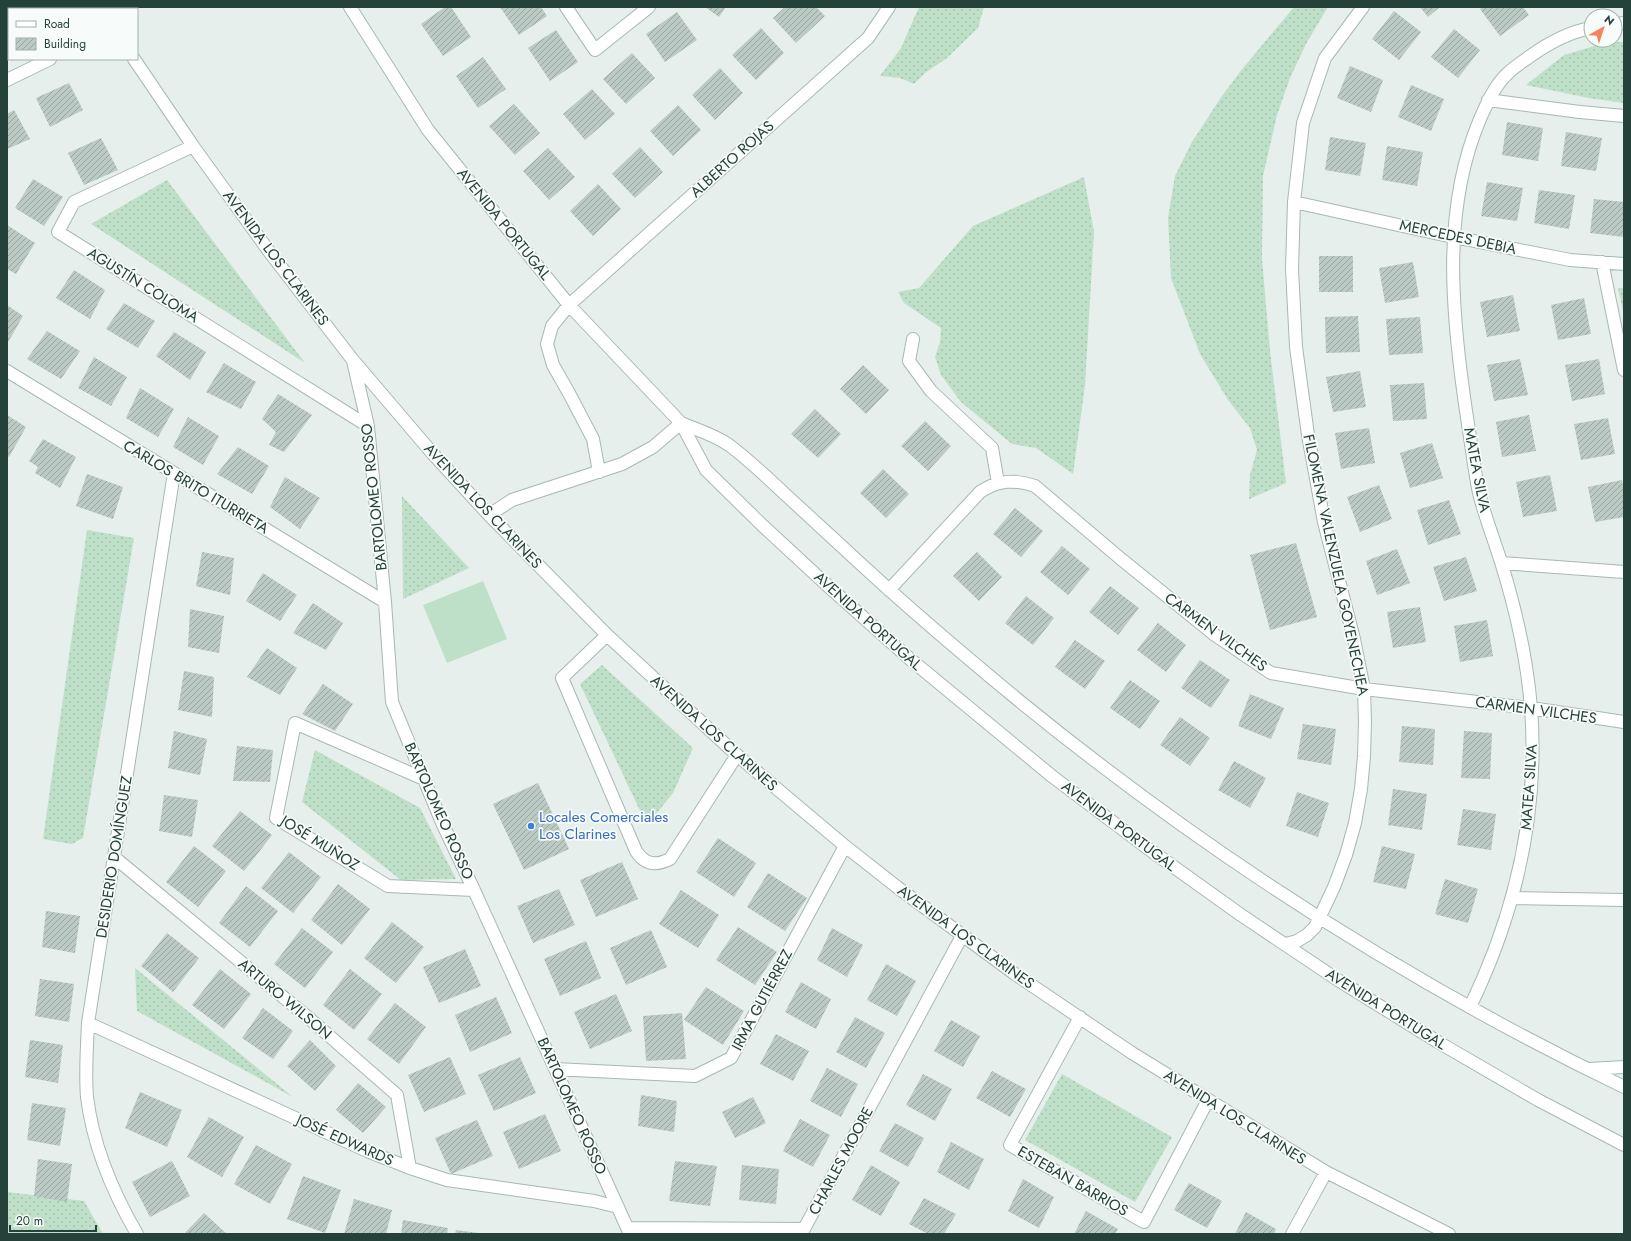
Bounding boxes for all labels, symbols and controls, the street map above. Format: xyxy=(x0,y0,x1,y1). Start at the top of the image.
legend xyxy=(8,8,138,60)
north arrow xyxy=(1583,8,1623,48)
text: N xyxy=(1601,11,1618,29)
text: Road xyxy=(44,15,70,33)
text: Building xyxy=(44,35,86,53)
street label: ALBERTO ROJAS xyxy=(685,115,779,203)
street label: AVENIDA PORTUGAL xyxy=(452,163,556,285)
street label: AVENIDA LOS CLARINES xyxy=(218,186,334,330)
street label: MERCEDES DEBIA xyxy=(1398,214,1519,260)
street label: AGUSTÍN COLOMA xyxy=(83,242,203,328)
street label: BARTOLOMEO ROSSO xyxy=(355,422,393,572)
street label: MATEA SILVA xyxy=(1458,426,1496,514)
street label: FILOMENA VALENZUELA GOYENECHEA xyxy=(1298,432,1375,698)
street label: CARLOS BRITO ITURRIETA xyxy=(119,435,273,539)
street label: AVENIDA LOS CLARINES xyxy=(419,438,547,574)
street label: AVENIDA PORTUGAL xyxy=(809,566,927,676)
street label: CARMEN VILCHES xyxy=(1160,587,1272,677)
street label: AVENIDA LOS CLARINES xyxy=(646,670,782,796)
street label: CARMEN VILCHES xyxy=(1474,691,1598,729)
street label: BARTOLOMEO ROSSO xyxy=(399,739,479,883)
street label: MATEA SILVA xyxy=(1515,743,1543,831)
street label: DESIDERIO DOMÍNGUEZ xyxy=(90,774,138,940)
street label: AVENIDA PORTUGAL xyxy=(1057,775,1181,877)
place label: Locales Comerciales Los Clarines xyxy=(539,806,668,845)
street label: JOSÉ MUÑOZ xyxy=(275,809,364,876)
marker: Locales Comerciales Los Clarines xyxy=(526,821,536,831)
street label: AVENIDA LOS CLARINES xyxy=(893,880,1039,994)
street label: IRMA GUTIÉRREZ xyxy=(726,945,798,1055)
street label: ARTURO WILSON xyxy=(233,953,337,1045)
street label: AVENIDA PORTUGAL xyxy=(1321,963,1451,1055)
street label: BARTOLOMEO ROSSO xyxy=(532,1034,612,1178)
street label: AVENIDA LOS CLARINES xyxy=(1159,1064,1311,1170)
street label: CHARLES MOORE xyxy=(803,1103,879,1219)
street label: JOSÉ EDWARDS xyxy=(291,1108,397,1171)
street label: ESTEBAN BARRIOS xyxy=(1014,1140,1132,1222)
scale bar xyxy=(10,1207,96,1233)
text: 20 m xyxy=(16,1212,43,1230)

